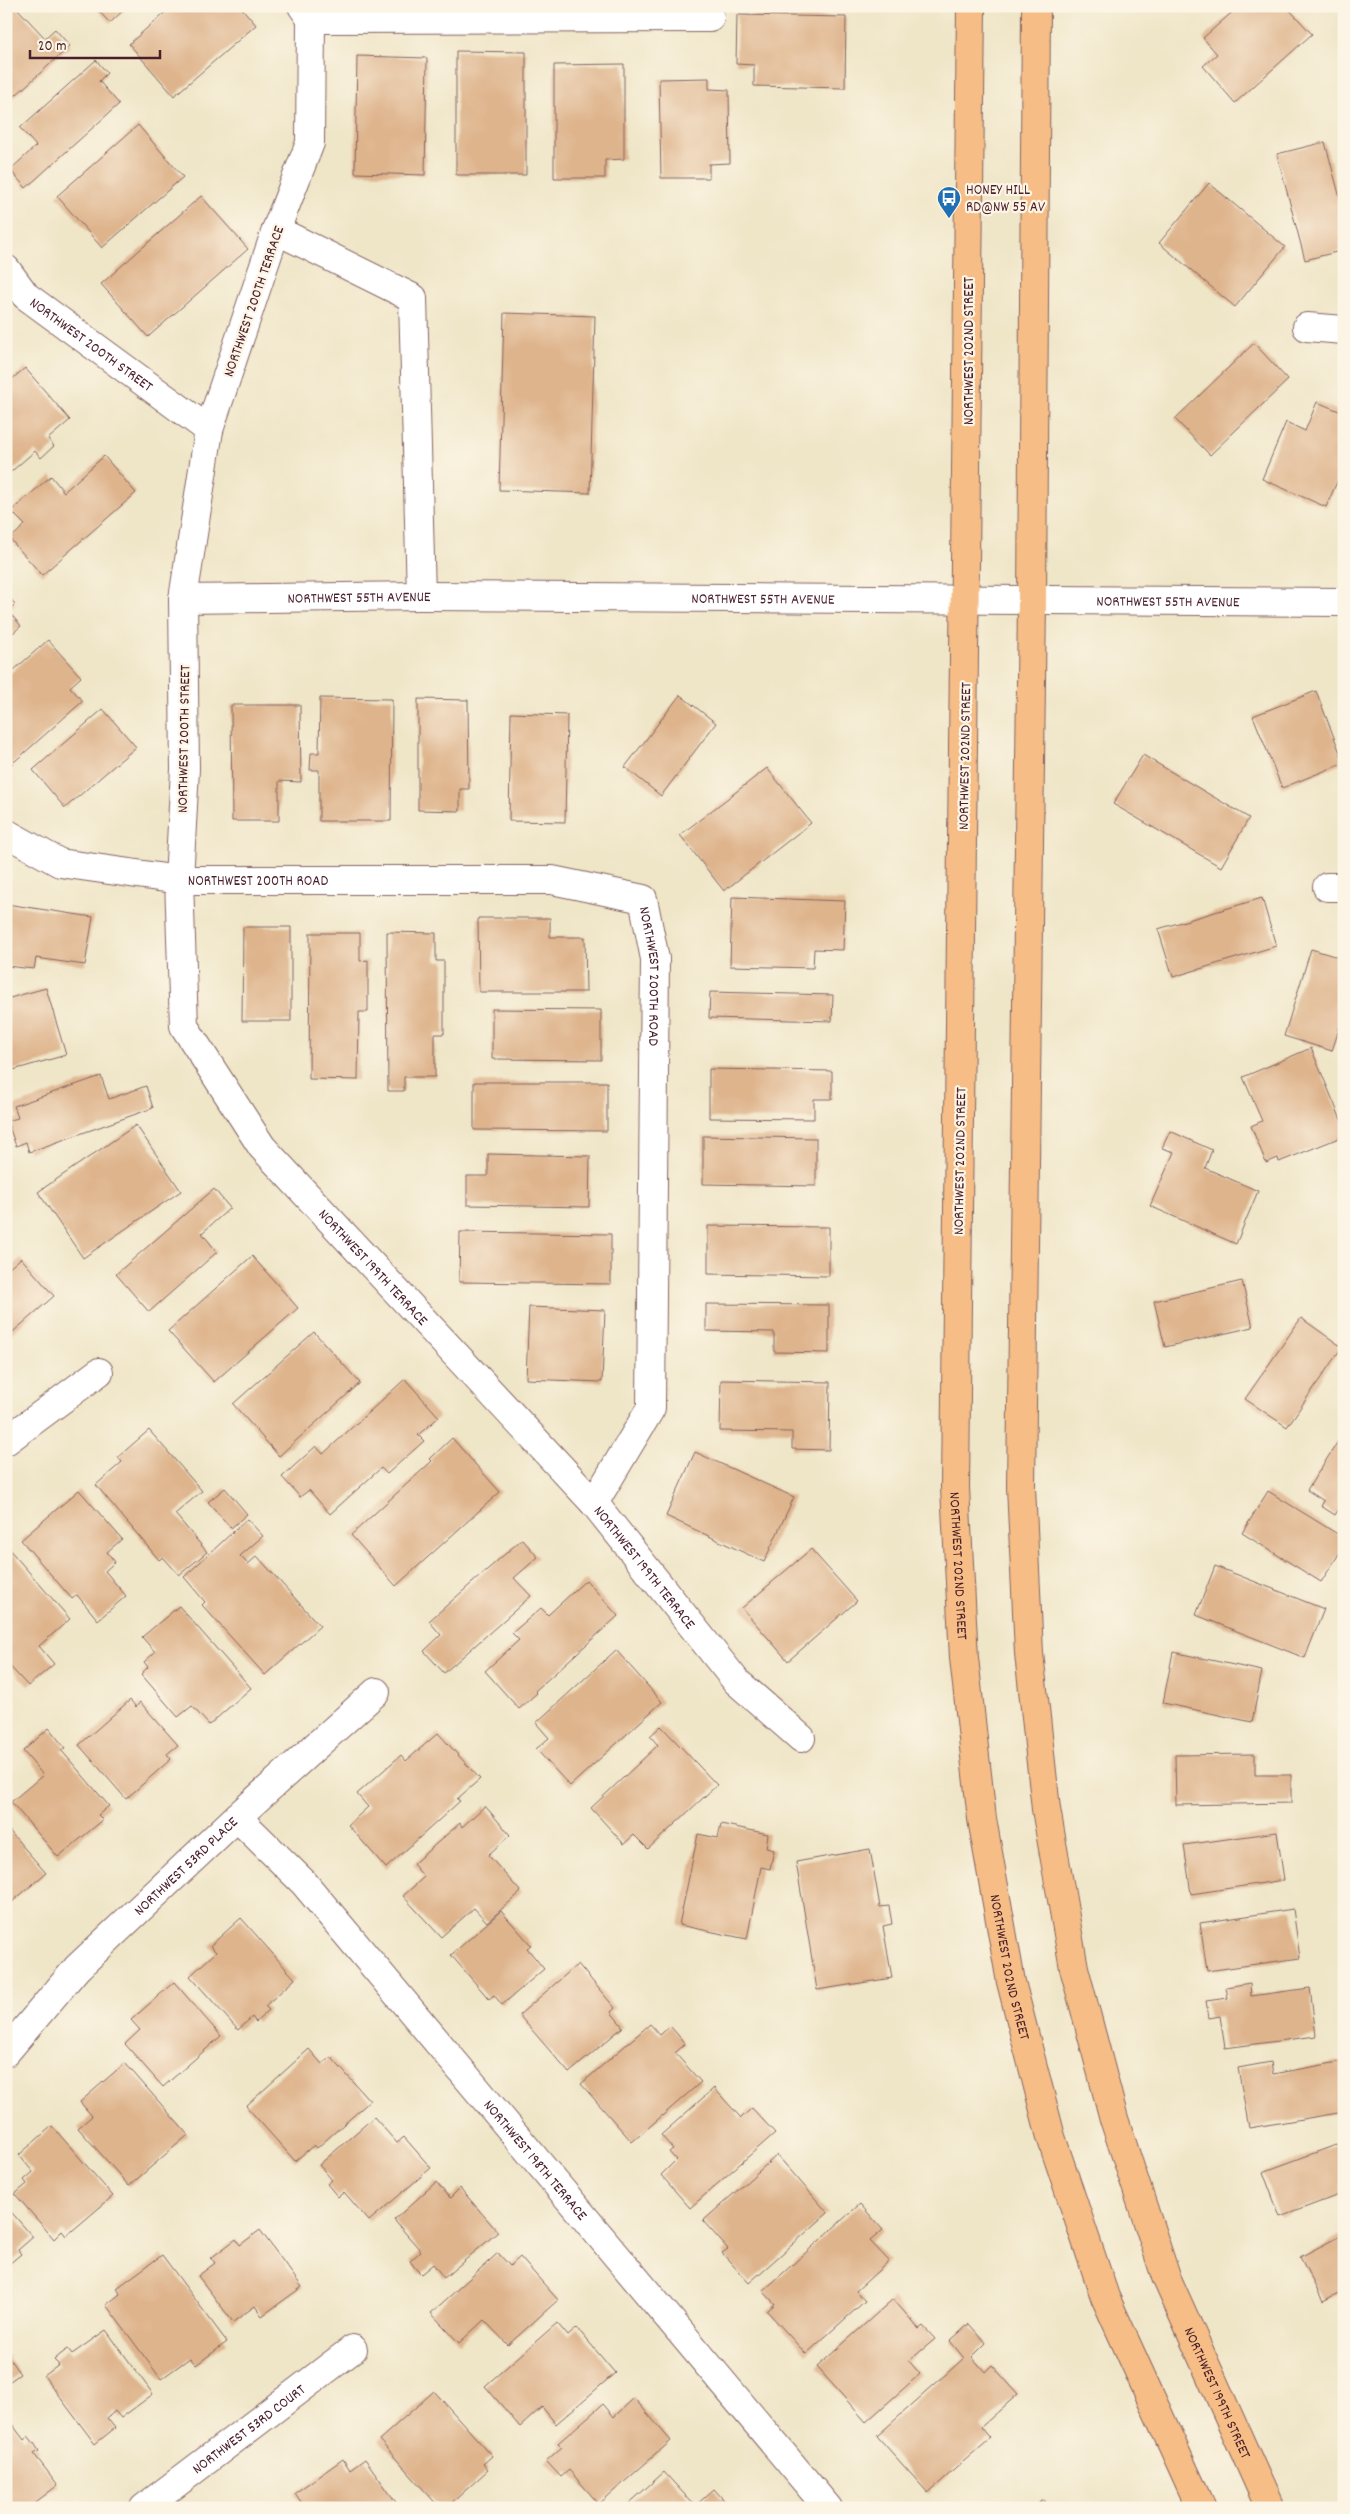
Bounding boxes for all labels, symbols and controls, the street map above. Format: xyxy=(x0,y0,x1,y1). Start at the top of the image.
scale bar xyxy=(30,28,160,60)
text: 20 m xyxy=(38,36,66,58)
place label: HONEY HILL RD@NW 55 AV xyxy=(966,180,1046,219)
bus stop icon: HONEY HILL RD@NW 55 AV xyxy=(936,185,962,219)
street label: NORTHWEST 200TH TERRACE xyxy=(219,223,291,380)
street label: NORTHWEST 202ND STREET xyxy=(959,277,981,425)
street label: NORTHWEST 200TH STREET xyxy=(24,293,157,398)
street label: NORTHWEST 55TH AVENUE xyxy=(287,587,431,611)
street label: NORTHWEST 55TH AVENUE xyxy=(691,589,835,612)
street label: NORTHWEST 55TH AVENUE xyxy=(1096,591,1240,614)
street label: NORTHWEST 200TH STREET xyxy=(173,665,197,813)
street label: NORTHWEST 202ND STREET xyxy=(954,682,978,830)
street label: NORTHWEST 200TH ROAD xyxy=(188,871,329,893)
street label: NORTHWEST 200TH ROAD xyxy=(632,905,664,1046)
street label: NORTHWEST 202ND STREET xyxy=(949,1087,973,1235)
street label: NORTHWEST 199TH TERRACE xyxy=(312,1205,432,1332)
street label: NORTHWEST 202ND STREET xyxy=(942,1491,972,1640)
street label: NORTHWEST 199TH TERRACE xyxy=(587,1502,700,1635)
street label: NORTHWEST 53RD PLACE xyxy=(130,1812,244,1922)
street label: NORTHWEST 202ND STREET xyxy=(983,1893,1034,2043)
street label: NORTHWEST 198TH TERRACE xyxy=(477,2096,592,2226)
street label: NORTHWEST 199TH STREET xyxy=(1177,2324,1255,2463)
street label: NORTHWEST 53RD COURT xyxy=(188,2380,311,2481)

